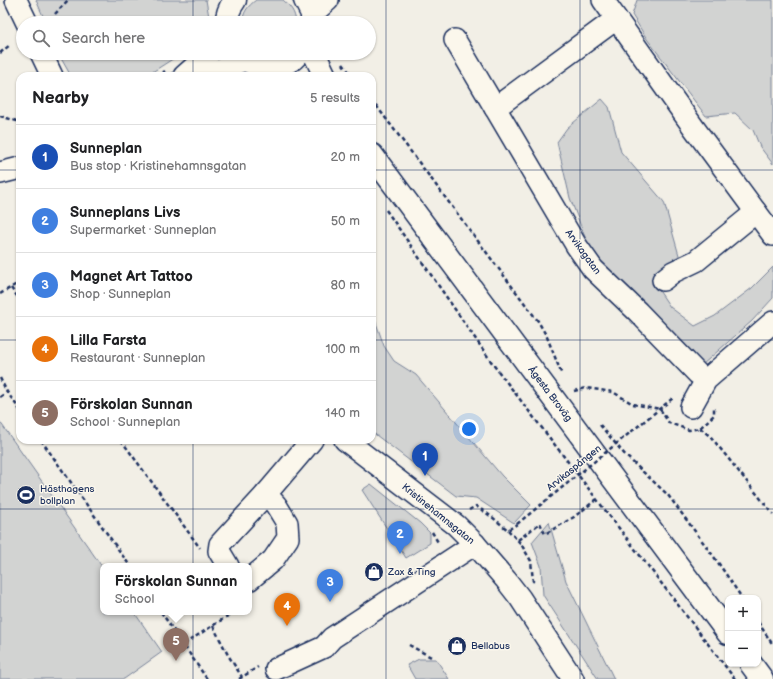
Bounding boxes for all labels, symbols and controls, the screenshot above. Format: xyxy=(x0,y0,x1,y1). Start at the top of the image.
search box xyxy=(16,16,376,60)
icon: search xyxy=(30,27,52,49)
text: Search here xyxy=(62,29,145,48)
text: Nearby xyxy=(32,88,89,108)
text: 5 results xyxy=(310,90,360,106)
text: Sunneplan xyxy=(70,139,142,158)
text: 1 xyxy=(42,149,48,165)
text: 20 m xyxy=(330,149,360,165)
text: Bus stop · Kristinehamnsgatan xyxy=(70,158,246,174)
text: Sunneplans Livs xyxy=(70,203,181,222)
text: 2 xyxy=(41,213,49,229)
text: 50 m xyxy=(331,213,360,229)
text: Supermarket · Sunneplan xyxy=(70,222,216,238)
street label: Arvikagatan xyxy=(563,227,604,277)
text: Magnet Art Tattoo xyxy=(70,267,193,286)
text: 3 xyxy=(41,277,49,293)
text: 80 m xyxy=(331,277,360,293)
text: Shop · Sunneplan xyxy=(70,286,171,302)
text: Lilla Farsta xyxy=(70,331,147,350)
text: 4 xyxy=(41,341,49,357)
text: 100 m xyxy=(325,341,360,357)
text: Restaurant · Sunneplan xyxy=(70,350,205,366)
street label: Ågesta Broväg xyxy=(525,364,575,424)
text: Förskolan Sunnan xyxy=(70,395,193,414)
text: 5 xyxy=(41,405,49,421)
text: 140 m xyxy=(325,405,360,421)
text: School · Sunneplan xyxy=(70,414,180,430)
your location xyxy=(459,419,479,439)
street label: Arvikaspången xyxy=(544,442,604,494)
pin: 1 xyxy=(412,443,438,476)
street label: Kristinehamnsgatan xyxy=(399,481,477,547)
place label: Hästhagens bollplan xyxy=(40,483,95,507)
sports icon: Hästhagens bollplan xyxy=(15,484,37,506)
pin: 2 xyxy=(387,521,413,554)
shop icon: Zax & Ting xyxy=(363,561,385,583)
popup xyxy=(100,563,252,615)
place label: Zax & Ting xyxy=(387,566,436,578)
pin: 3 xyxy=(317,569,343,602)
text: Förskolan Sunnan xyxy=(115,572,237,591)
text: School xyxy=(115,591,154,607)
pin: 4 xyxy=(274,593,300,626)
map controls xyxy=(725,595,761,667)
button: + xyxy=(725,595,761,631)
pin: 5 xyxy=(163,628,189,661)
button: − xyxy=(725,631,761,667)
shop icon: Bellabus xyxy=(446,635,468,657)
place label: Bellabus xyxy=(471,640,510,652)

